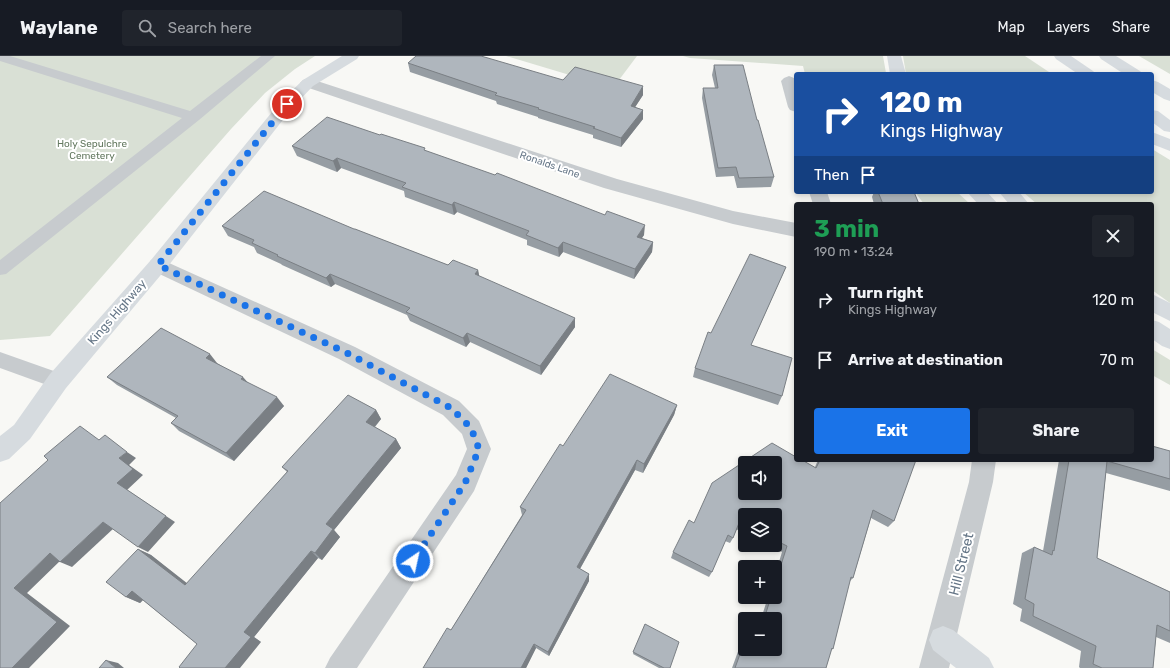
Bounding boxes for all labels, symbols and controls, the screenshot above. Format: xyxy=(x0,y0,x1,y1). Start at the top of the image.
search box xyxy=(122,10,402,46)
text: Waylane xyxy=(20,16,98,39)
icon: search xyxy=(136,17,158,39)
text: Search here xyxy=(168,19,252,37)
text: Map xyxy=(998,19,1025,36)
text: Layers xyxy=(1047,19,1090,36)
text: Share xyxy=(1112,19,1150,36)
text: 120 m xyxy=(880,86,963,119)
pin xyxy=(270,87,304,121)
icon: right xyxy=(814,88,866,140)
icon: arrive xyxy=(276,93,298,115)
text: Kings Highway xyxy=(880,120,1003,142)
park label: Holy Sepulchre Cemetery xyxy=(57,138,127,162)
street label: Ronalds Lane xyxy=(518,149,582,181)
icon: arrive xyxy=(857,164,879,186)
text: Then xyxy=(814,166,849,184)
text: 3 min xyxy=(814,215,879,243)
button: close xyxy=(1092,215,1134,257)
text: 190 m · 13:24 xyxy=(814,244,893,259)
street label: Kings Highway xyxy=(85,276,149,348)
text: Turn right xyxy=(848,284,923,302)
icon: right xyxy=(814,289,836,311)
text: 120 m xyxy=(1092,291,1134,309)
text: Kings Highway xyxy=(848,302,937,317)
icon: arrive xyxy=(814,349,836,371)
text: Arrive at destination xyxy=(848,351,1003,369)
text: 70 m xyxy=(1100,351,1134,369)
button: Exit xyxy=(814,408,970,454)
button: Share xyxy=(978,408,1134,454)
map controls xyxy=(738,456,782,656)
button: sound xyxy=(738,456,782,500)
button: layers xyxy=(738,508,782,552)
street label: Hill Street xyxy=(945,530,978,597)
position arrow xyxy=(392,540,434,582)
button: + xyxy=(738,560,782,604)
button: − xyxy=(738,612,782,656)

